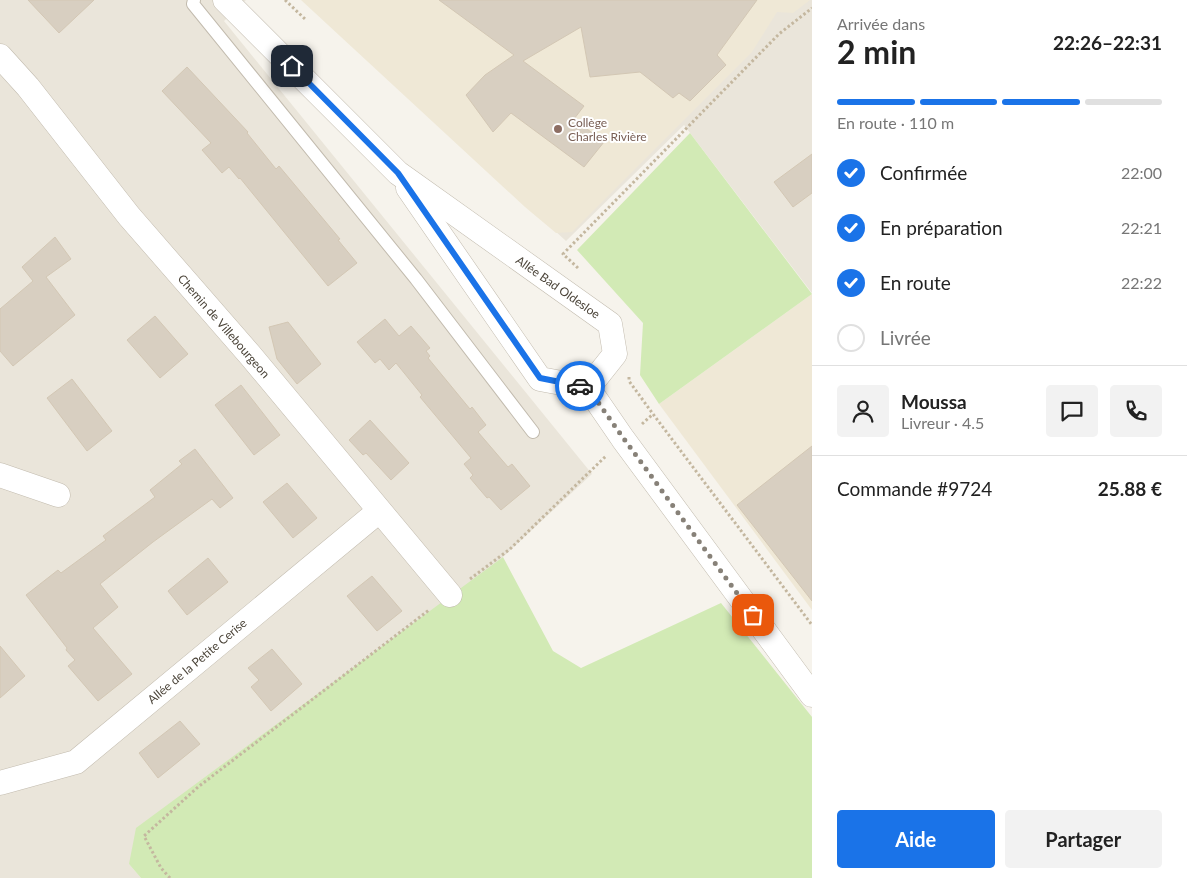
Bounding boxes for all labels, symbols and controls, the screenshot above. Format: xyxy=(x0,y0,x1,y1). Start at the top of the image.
text: Arrivée dans xyxy=(837,14,925,33)
text: 22:26–22:31 xyxy=(1053,31,1162,54)
text: 2 min xyxy=(837,32,916,71)
pin xyxy=(271,45,313,87)
icon: home xyxy=(278,52,306,80)
text: En route · 110 m xyxy=(837,113,954,132)
place label: Collège Charles Rivière xyxy=(568,115,647,144)
marker: Collège Charles Rivière xyxy=(552,123,564,135)
icon: check xyxy=(837,159,865,187)
text: Confirmée xyxy=(880,161,967,184)
text: 22:00 xyxy=(1121,163,1162,182)
icon: check xyxy=(837,214,865,242)
text: En préparation xyxy=(880,216,1003,239)
text: 22:21 xyxy=(1121,218,1162,237)
street label: Allée Bad Oldesloe xyxy=(513,252,603,322)
icon: check xyxy=(837,269,865,297)
street label: Chemin de Villebourgeon xyxy=(175,271,273,381)
text: En route xyxy=(880,271,951,294)
text: 22:22 xyxy=(1121,273,1162,292)
text: Livrée xyxy=(880,326,931,349)
courier xyxy=(555,361,605,411)
icon: car xyxy=(566,372,594,400)
button: person xyxy=(837,385,889,437)
button: chat xyxy=(1046,385,1098,437)
button: phone xyxy=(1110,385,1162,437)
text: Moussa xyxy=(901,390,967,413)
text: Livreur · 4.5 xyxy=(901,413,984,432)
text: Commande #9724 xyxy=(837,477,992,500)
text: 25.88 € xyxy=(1098,477,1162,500)
pin xyxy=(732,594,774,636)
icon: bag xyxy=(739,601,767,629)
street label: Allée de la Petite Cerise xyxy=(144,615,250,707)
button: Aide xyxy=(837,810,995,868)
button: Partager xyxy=(1005,810,1162,868)

